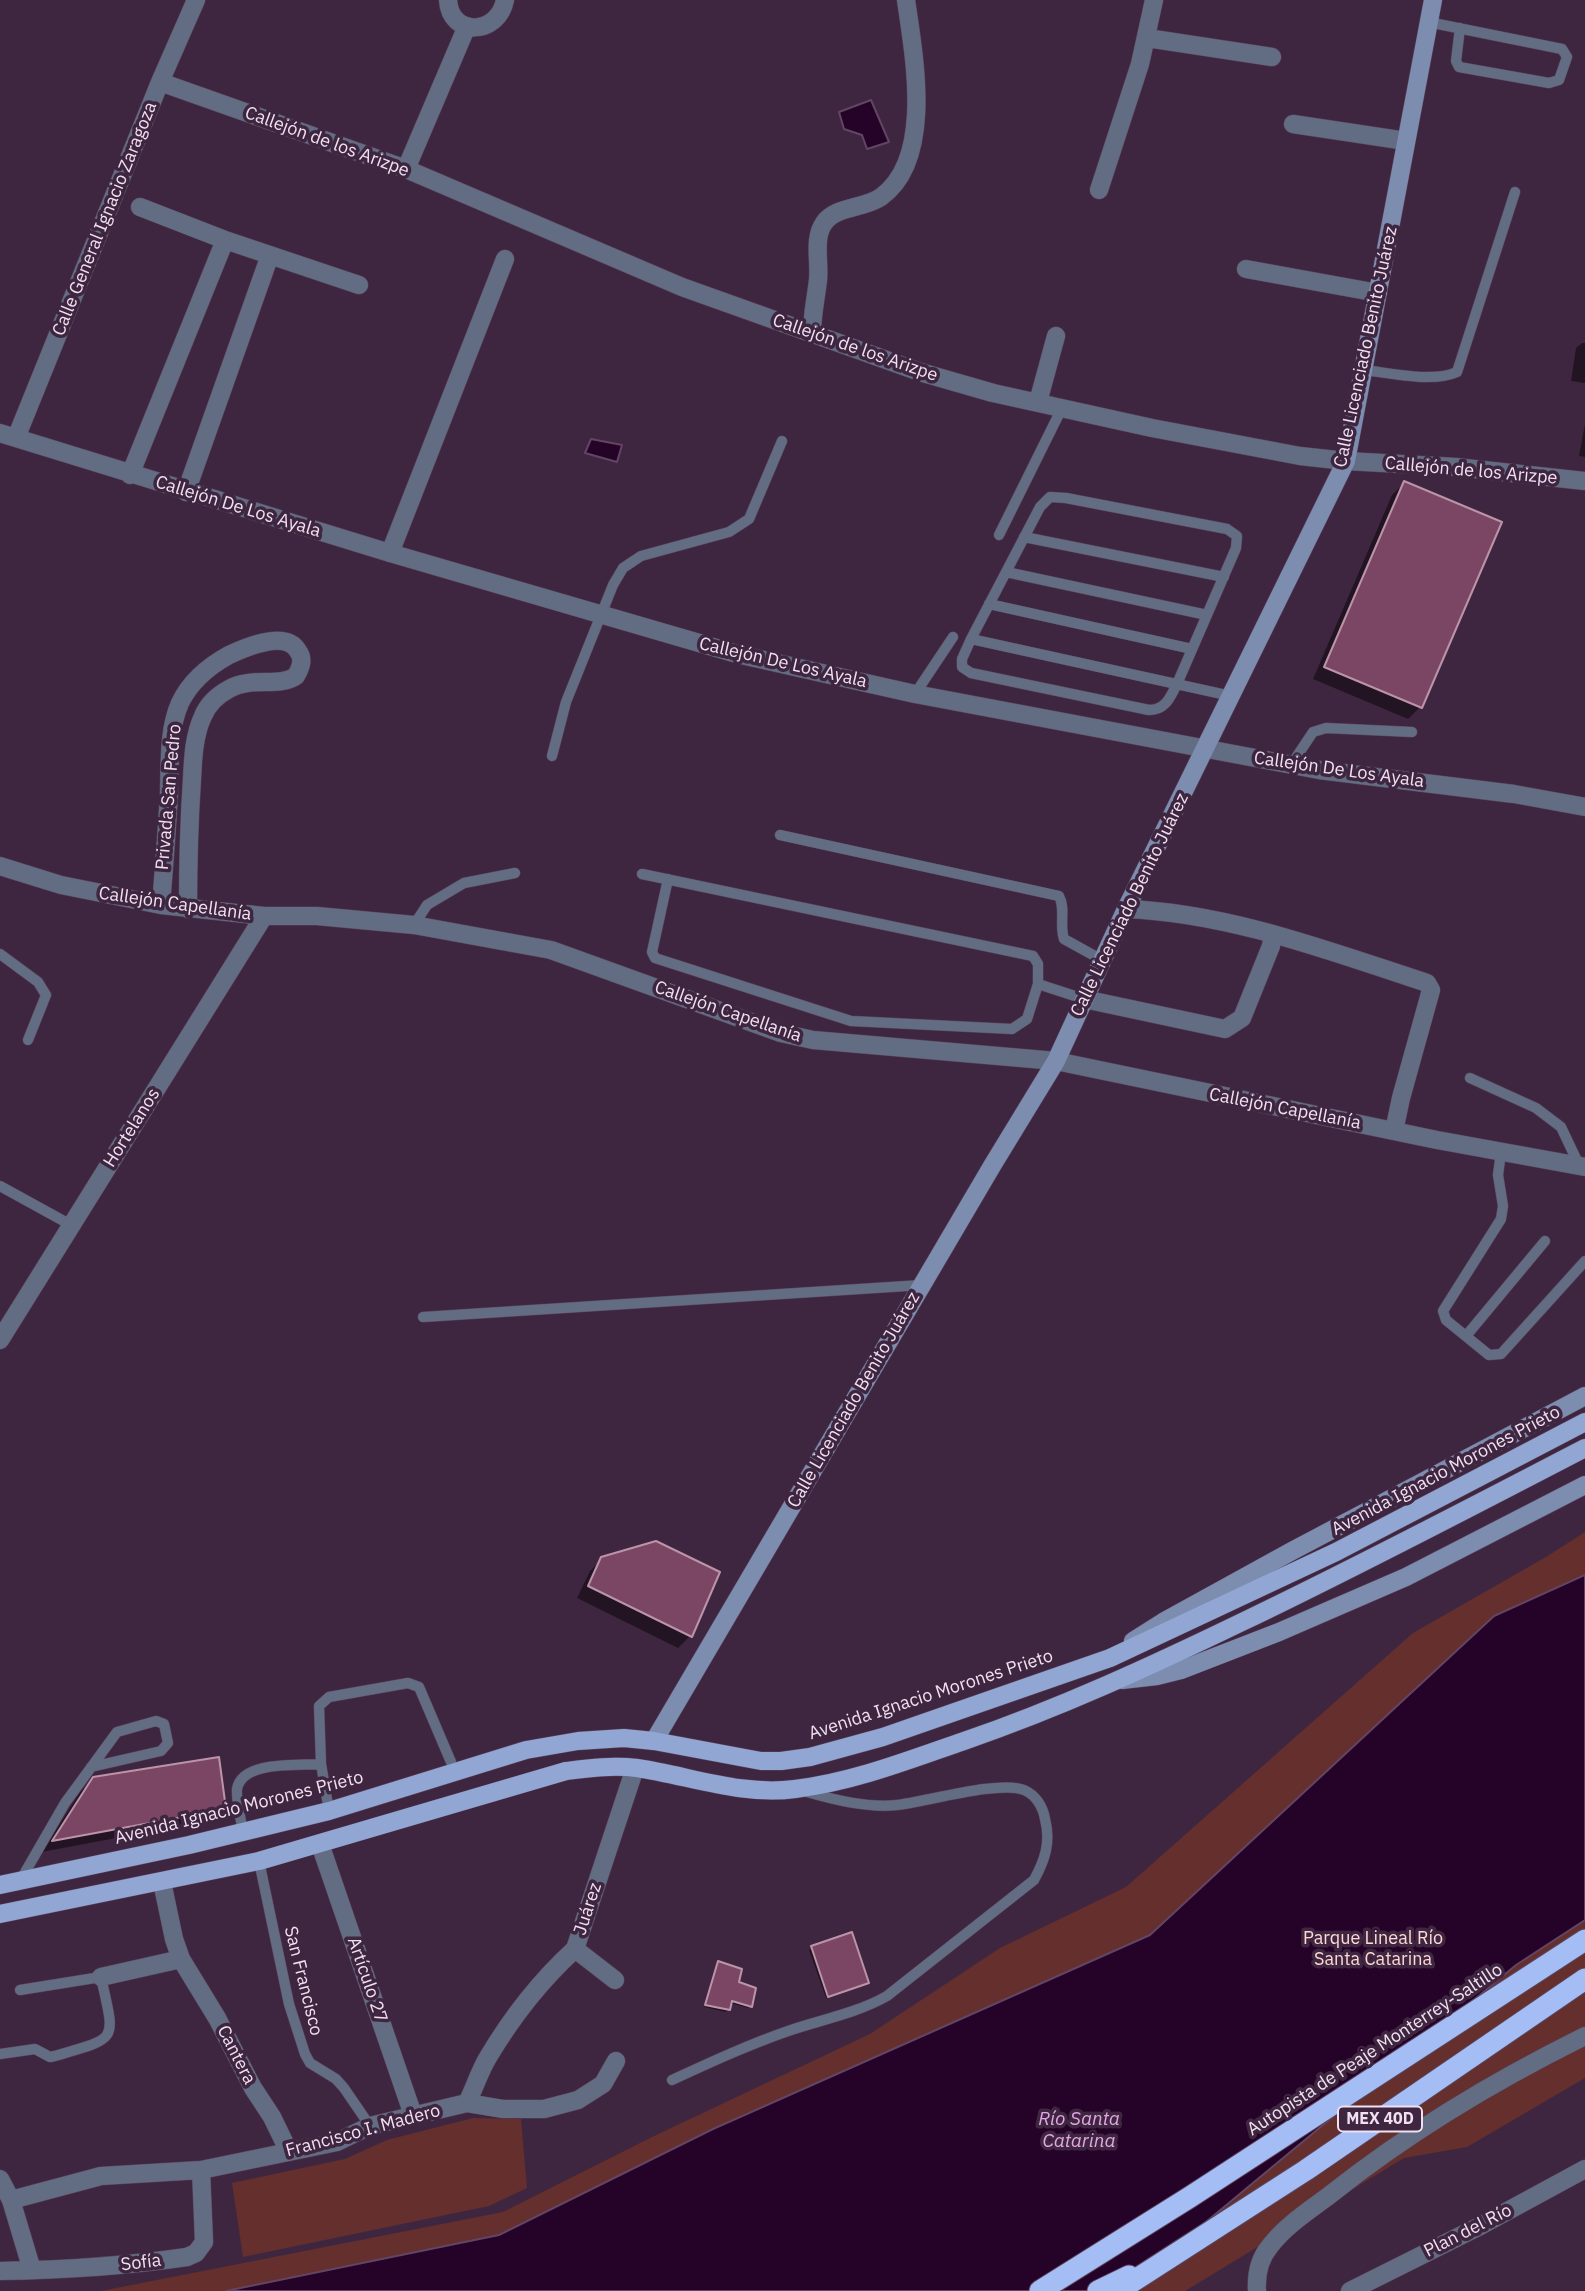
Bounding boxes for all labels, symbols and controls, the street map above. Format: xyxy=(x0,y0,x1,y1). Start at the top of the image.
street label: Calle General Ignacio Zaragoza xyxy=(48,99,162,339)
street label: Callejón de los Arizpe xyxy=(242,102,412,182)
street label: Calle Licenciado Benito Juárez xyxy=(1330,225,1402,469)
street label: Callejón de los Arizpe xyxy=(770,310,940,386)
street label: Callejón de los Arizpe xyxy=(1384,453,1558,489)
street label: Callejón De Los Ayala xyxy=(153,472,323,542)
street label: Callejón De Los Ayala xyxy=(697,633,869,693)
street label: Privada San Pedro xyxy=(152,723,186,871)
street label: Callejón De Los Ayala xyxy=(1252,747,1426,793)
street label: Calle Licenciado Benito Juárez xyxy=(1066,790,1194,1020)
street label: Callejón Capellanía xyxy=(97,883,253,925)
street label: Callejón Capellanía xyxy=(652,977,804,1047)
street label: Hortelanos xyxy=(99,1084,165,1172)
street label: Callejón Capellanía xyxy=(1207,1084,1363,1134)
street label: Calle Licenciado Benito Juárez xyxy=(783,1288,925,1512)
street label: Avenida Ignacio Morones Prieto xyxy=(1328,1401,1564,1541)
street label: Avenida Ignacio Morones Prieto xyxy=(806,1645,1056,1745)
street label: Avenida Ignacio Morones Prieto xyxy=(112,1767,366,1849)
street label: Juárez xyxy=(569,1880,607,1938)
street label: San Francisco xyxy=(279,1924,327,2038)
park label: Parque Lineal Río Santa Catarina xyxy=(1303,1928,1443,1970)
street label: Artículo 27 xyxy=(342,1934,392,2026)
street label: Autopista de Peaje Monterrey-Saltillo xyxy=(1243,1959,1507,2141)
street label: Cantera xyxy=(212,2022,260,2088)
street label: Francisco I. Madero xyxy=(283,2100,443,2162)
road number: MEX 40D xyxy=(1338,2106,1422,2132)
water label: Río Santa Catarina xyxy=(1038,2109,1120,2153)
street label: Plan del Río xyxy=(1421,2200,1515,2262)
street label: Sofía xyxy=(120,2250,162,2276)

